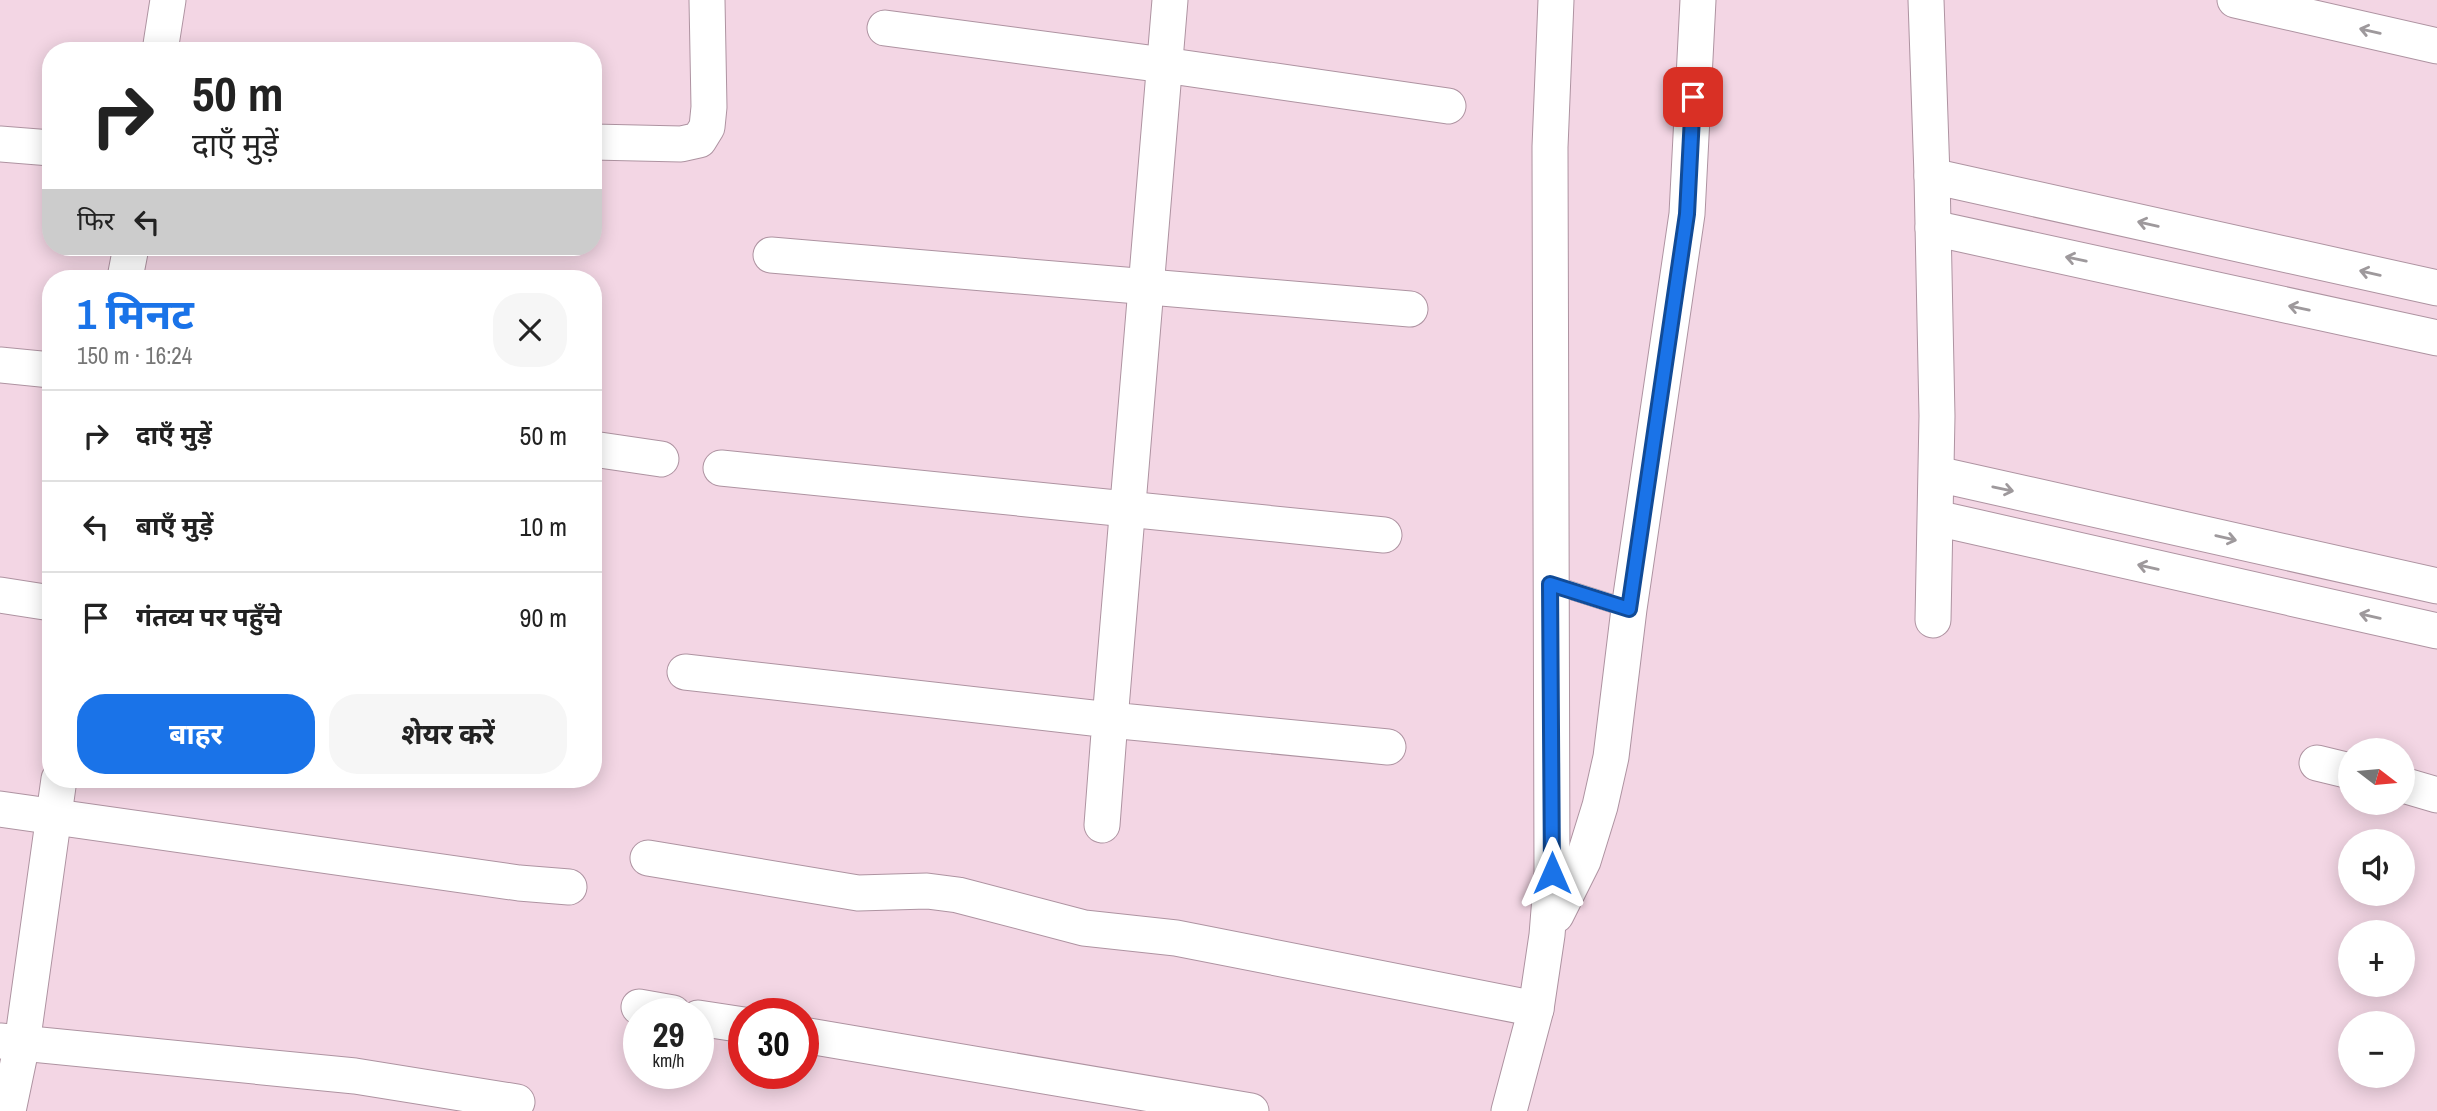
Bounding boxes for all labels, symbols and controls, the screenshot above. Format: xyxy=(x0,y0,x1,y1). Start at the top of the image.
one-way arrow xyxy=(2360,23,2382,36)
text: 50 m xyxy=(192,60,284,126)
pin xyxy=(1663,67,1723,127)
icon: right xyxy=(77,70,168,161)
icon: arrive xyxy=(1674,78,1712,116)
text: दाएँ मुड़ें xyxy=(192,123,279,166)
text: फिर xyxy=(77,203,114,238)
icon: left xyxy=(128,203,166,241)
one-way arrow xyxy=(2137,216,2160,230)
one-way arrow xyxy=(2065,252,2088,266)
one-way arrow xyxy=(2359,266,2382,279)
text: 1 मिनट xyxy=(77,286,194,342)
button: close xyxy=(493,293,567,367)
one-way arrow xyxy=(2288,300,2311,314)
text: 150 m · 16:24 xyxy=(77,340,192,371)
icon: right xyxy=(77,417,115,455)
text: दाएँ मुड़ें xyxy=(136,417,212,452)
text: 50 m xyxy=(520,418,567,453)
one-way arrow xyxy=(1991,483,2014,497)
icon: left xyxy=(77,508,115,546)
text: बाएँ मुड़ें xyxy=(136,508,213,543)
text: 10 m xyxy=(520,509,567,544)
one-way arrow xyxy=(2214,532,2237,545)
one-way arrow xyxy=(2137,559,2160,573)
icon: arrive xyxy=(77,599,115,637)
text: गंतव्य पर पहुँचे xyxy=(136,599,282,634)
text: 90 m xyxy=(520,600,567,635)
one-way arrow xyxy=(2359,609,2382,623)
button: बाहर xyxy=(77,694,315,774)
button: शेयर करें xyxy=(329,694,567,774)
north arrow xyxy=(2338,738,2415,816)
map controls xyxy=(2338,738,2415,1088)
button: sound xyxy=(2338,829,2415,906)
position arrow xyxy=(1515,836,1589,910)
button: + xyxy=(2338,920,2415,997)
speed limit sign: 30 xyxy=(728,998,819,1089)
text: 29 xyxy=(653,1011,684,1058)
button: − xyxy=(2338,1011,2415,1088)
text: km/h xyxy=(653,1048,685,1073)

